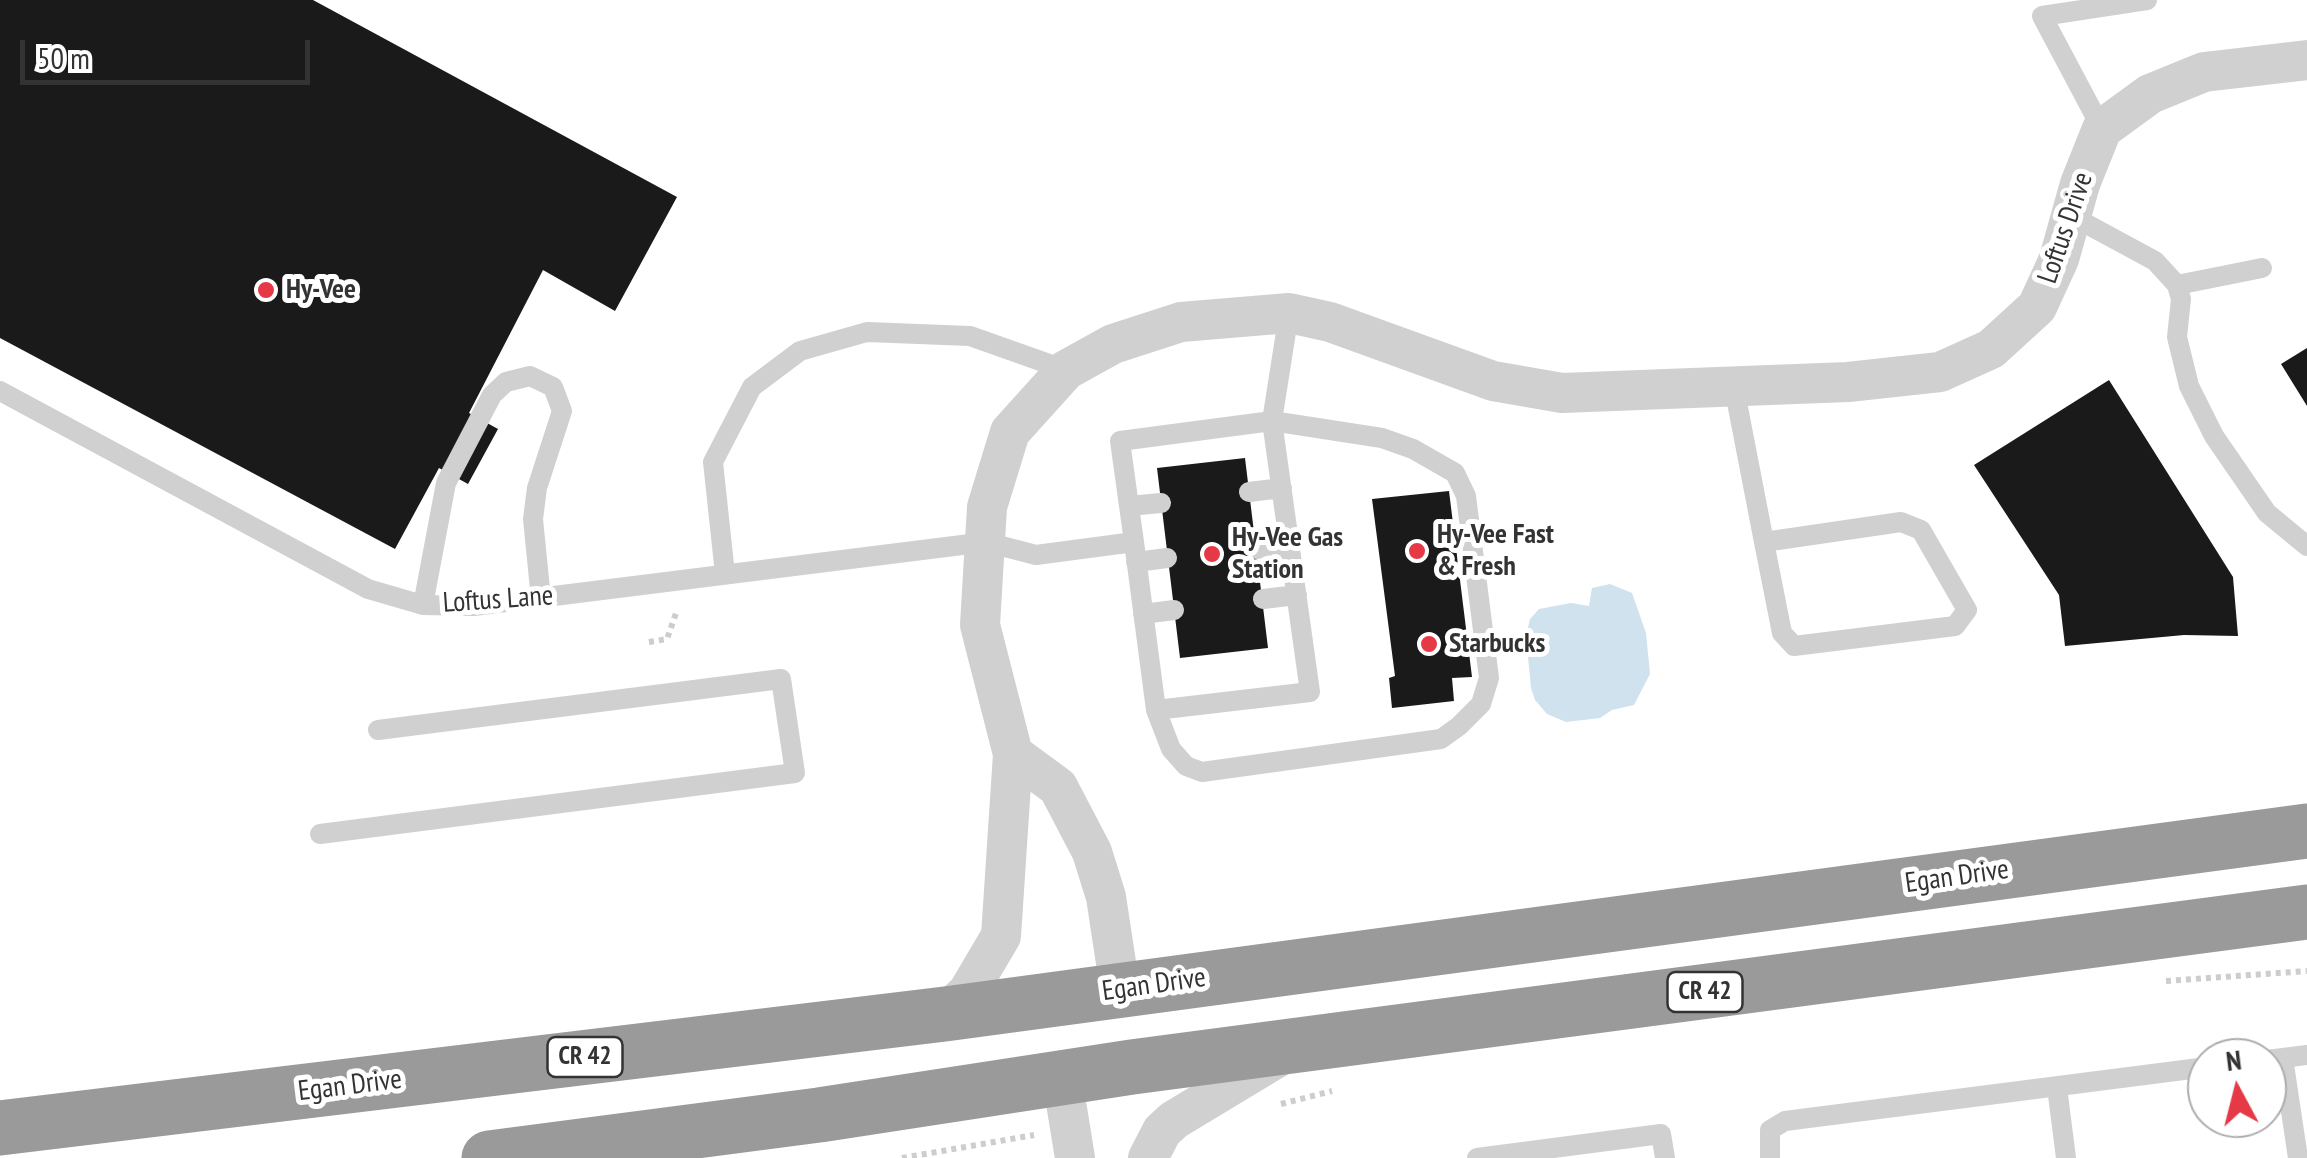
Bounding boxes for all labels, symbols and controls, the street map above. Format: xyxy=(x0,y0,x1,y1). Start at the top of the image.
scale bar xyxy=(25,20,315,82)
text: 50 m xyxy=(37,38,90,77)
street label: Loftus Drive xyxy=(2031,168,2101,288)
place label: Hy-Vee xyxy=(286,273,356,307)
marker: Hy-Vee xyxy=(255,279,277,301)
place label: Hy-Vee Fast & Fresh xyxy=(1437,518,1554,584)
place label: Hy-Vee Gas Station xyxy=(1232,521,1343,587)
marker: Hy-Vee Fast & Fresh xyxy=(1406,540,1428,562)
marker: Hy-Vee Gas Station xyxy=(1201,543,1223,565)
street label: Loftus Lane xyxy=(442,579,554,621)
place label: Starbucks xyxy=(1449,627,1545,661)
marker: Starbucks xyxy=(1418,633,1440,655)
street label: Egan Drive xyxy=(1903,853,2011,901)
street label: Egan Drive xyxy=(1100,961,1208,1009)
road number: CR 42 xyxy=(1668,972,1742,1012)
road number: CR 42 xyxy=(548,1037,622,1077)
north arrow xyxy=(2187,1038,2287,1138)
text: N xyxy=(2224,1040,2243,1079)
street label: Egan Drive xyxy=(296,1063,404,1109)

